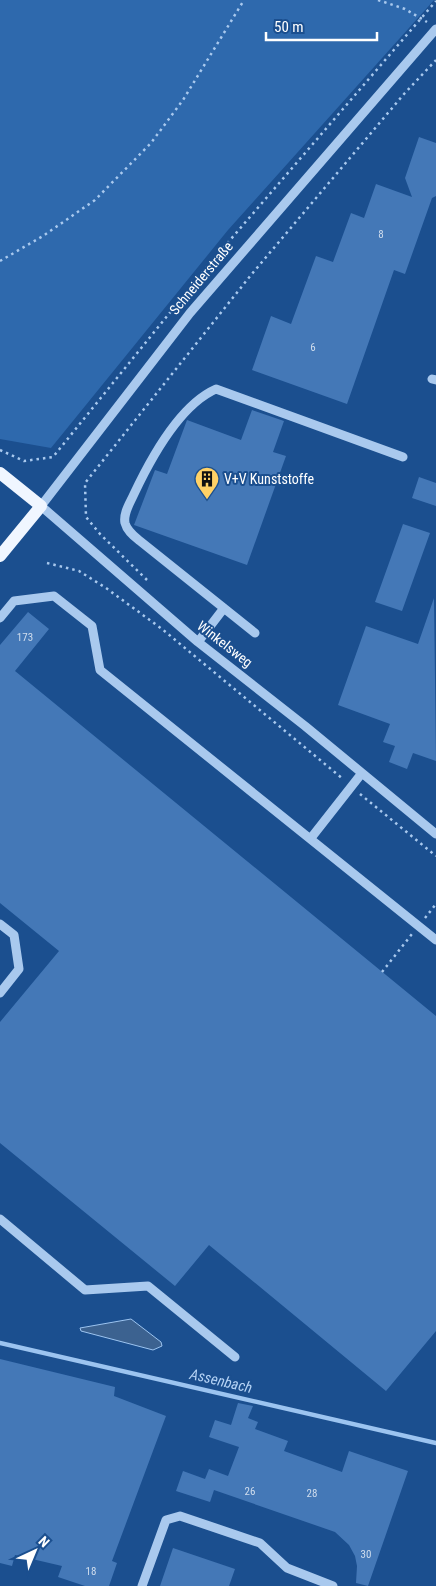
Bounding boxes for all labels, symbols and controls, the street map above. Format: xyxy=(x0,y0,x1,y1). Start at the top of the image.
scale bar xyxy=(266,10,377,42)
text: 50 m xyxy=(274,18,304,36)
house number: 8 xyxy=(378,228,384,241)
street label: Schneiderstraße xyxy=(166,238,236,318)
house number: 6 xyxy=(310,341,316,354)
building icon: V+V Kunststoffe xyxy=(194,466,220,500)
place label: V+V Kunststoffe xyxy=(224,471,315,487)
street label: Winkelsweg xyxy=(194,618,256,670)
house number: 173 xyxy=(17,631,33,644)
water label: Assenbach xyxy=(187,1365,254,1397)
house number: 26 xyxy=(245,1485,255,1498)
house number: 28 xyxy=(307,1487,317,1500)
north arrow xyxy=(10,1526,60,1576)
text: N xyxy=(35,1533,53,1550)
house number: 30 xyxy=(361,1548,371,1561)
house number: 18 xyxy=(86,1565,96,1578)

